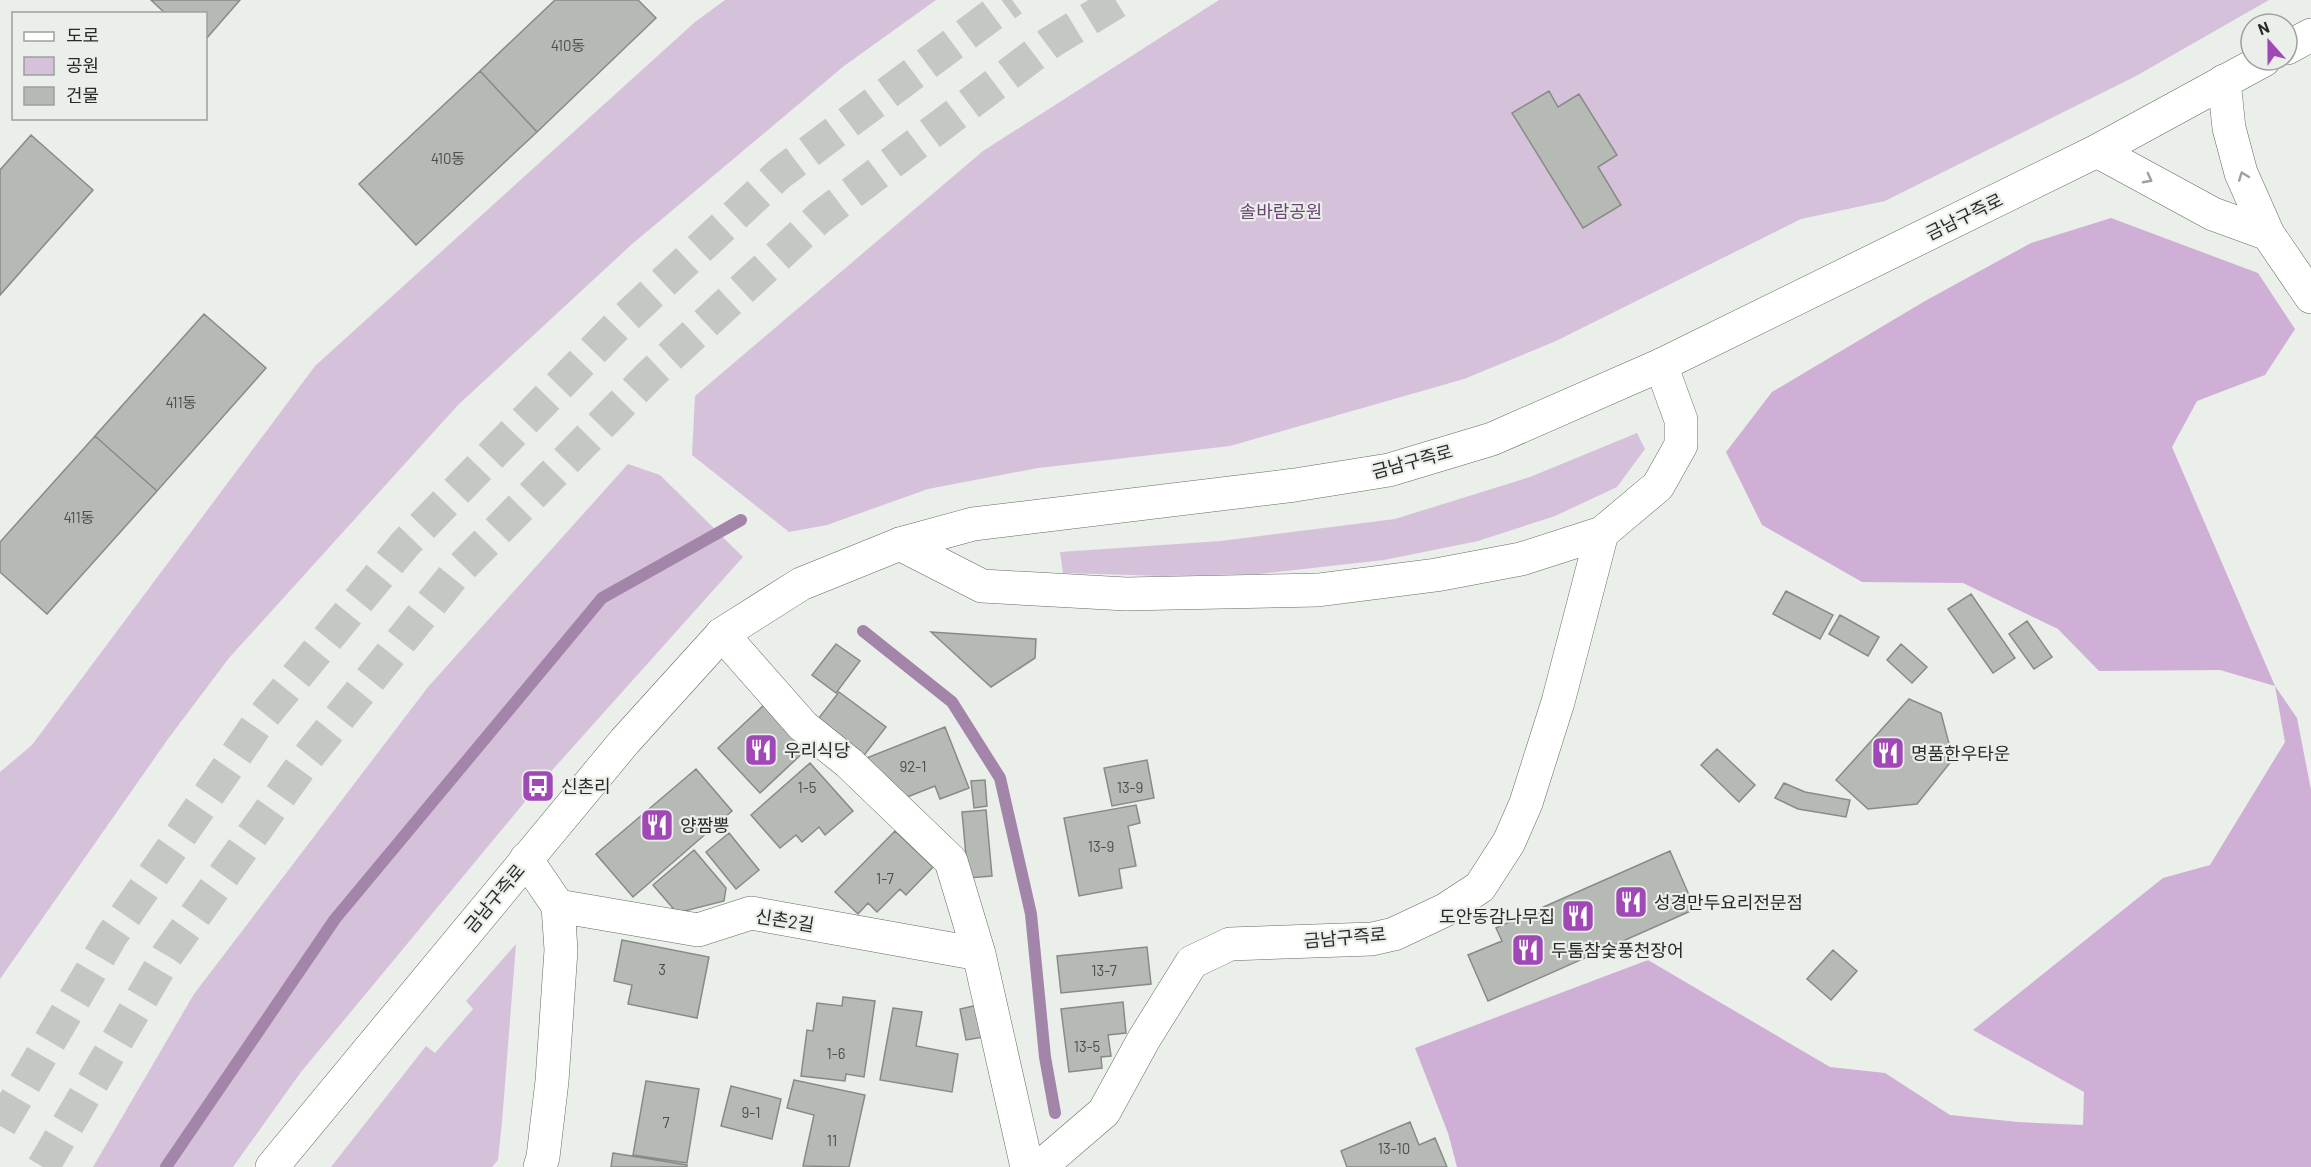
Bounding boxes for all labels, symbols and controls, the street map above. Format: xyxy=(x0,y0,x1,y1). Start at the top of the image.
legend xyxy=(12,12,207,120)
north arrow xyxy=(2239,12,2299,72)
text: N xyxy=(2255,17,2272,38)
text: 도로 xyxy=(66,24,99,46)
house number: 410동 xyxy=(551,36,585,54)
text: 공원 xyxy=(66,54,99,76)
text: 건물 xyxy=(66,84,99,106)
house number: 410동 xyxy=(431,149,465,167)
one-way arrow xyxy=(2237,171,2250,182)
one-way arrow xyxy=(2142,172,2152,183)
street label: 금남구즉로 xyxy=(1922,188,2006,244)
park label: 솔바람공원 xyxy=(1240,200,1322,222)
house number: 411동 xyxy=(165,393,197,411)
street label: 금남구즉로 xyxy=(1369,440,1455,482)
house number: 411동 xyxy=(63,508,95,526)
restaurant icon: 우리식당 xyxy=(743,732,779,768)
restaurant icon: 명품한우타운 xyxy=(1870,735,1906,771)
place label: 우리식당 xyxy=(784,739,850,761)
place label: 명품한우타운 xyxy=(1911,742,2010,764)
house number: 92-1 xyxy=(899,757,927,775)
bus stop icon: 신촌리 xyxy=(520,768,556,804)
place label: 신촌리 xyxy=(561,775,611,797)
house number: 1-5 xyxy=(798,778,816,796)
house number: 13-9 xyxy=(1117,778,1143,796)
restaurant icon: 양짬뽕 xyxy=(639,807,675,843)
place label: 양짬뽕 xyxy=(680,814,730,836)
house number: 13-9 xyxy=(1088,837,1114,855)
street label: 금남구즉로 xyxy=(459,859,529,937)
house number: 1-7 xyxy=(876,869,894,887)
restaurant icon: 성경만두요리전문점 xyxy=(1613,884,1649,920)
place label: 성경만두요리전문점 xyxy=(1654,891,1803,913)
restaurant icon: 도안동감나무집 xyxy=(1560,898,1596,934)
street label: 신촌2길 xyxy=(754,904,816,936)
place label: 도안동감나무집 xyxy=(1439,905,1555,927)
street label: 금남구즉로 xyxy=(1303,922,1387,952)
restaurant icon: 두툼참숯풍천장어 xyxy=(1510,932,1546,968)
place label: 두툼참숯풍천장어 xyxy=(1551,939,1683,961)
house number: 3 xyxy=(658,960,666,978)
house number: 13-7 xyxy=(1091,961,1117,979)
house number: 13-5 xyxy=(1074,1037,1100,1055)
house number: 1-6 xyxy=(827,1044,845,1062)
house number: 9-1 xyxy=(742,1103,760,1121)
house number: 7 xyxy=(662,1113,670,1131)
house number: 11 xyxy=(827,1131,837,1149)
house number: 13-10 xyxy=(1378,1139,1410,1157)

